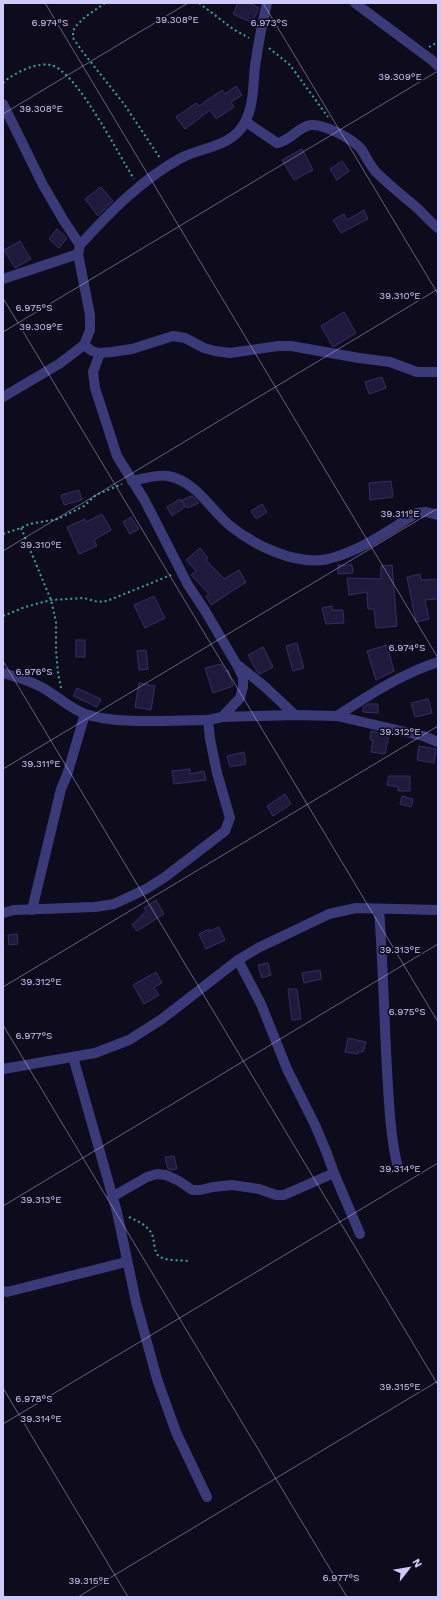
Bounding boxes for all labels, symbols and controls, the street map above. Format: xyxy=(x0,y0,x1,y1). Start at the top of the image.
text: 39.308°E xyxy=(155,14,199,25)
text: 6.974°S xyxy=(32,17,68,28)
text: 6.973°S xyxy=(250,17,288,28)
text: 39.309°E xyxy=(378,71,422,82)
text: 39.308°E xyxy=(19,103,63,114)
text: 39.310°E xyxy=(379,290,421,301)
text: 6.975°S xyxy=(15,302,53,313)
text: 39.309°E xyxy=(19,321,63,332)
text: 39.311°E xyxy=(380,508,420,519)
text: 39.310°E xyxy=(20,539,62,550)
text: 6.974°S xyxy=(389,642,425,653)
text: 6.976°S xyxy=(15,666,53,677)
text: 39.312°E xyxy=(379,726,421,737)
text: 39.311°E xyxy=(21,758,61,769)
text: 39.313°E xyxy=(379,944,421,955)
text: 39.312°E xyxy=(20,976,62,987)
text: 6.975°S xyxy=(388,1006,426,1017)
text: 6.977°S xyxy=(16,1030,52,1041)
text: 39.314°E xyxy=(379,1163,421,1174)
text: 39.313°E xyxy=(20,1194,62,1205)
text: 39.315°E xyxy=(379,1381,421,1392)
text: 6.978°S xyxy=(15,1393,53,1404)
text: 39.314°E xyxy=(20,1413,62,1424)
north arrow xyxy=(389,1548,429,1588)
text: N xyxy=(409,1556,425,1570)
text: 6.977°S xyxy=(323,1572,359,1583)
text: 39.315°E xyxy=(68,1575,110,1586)

